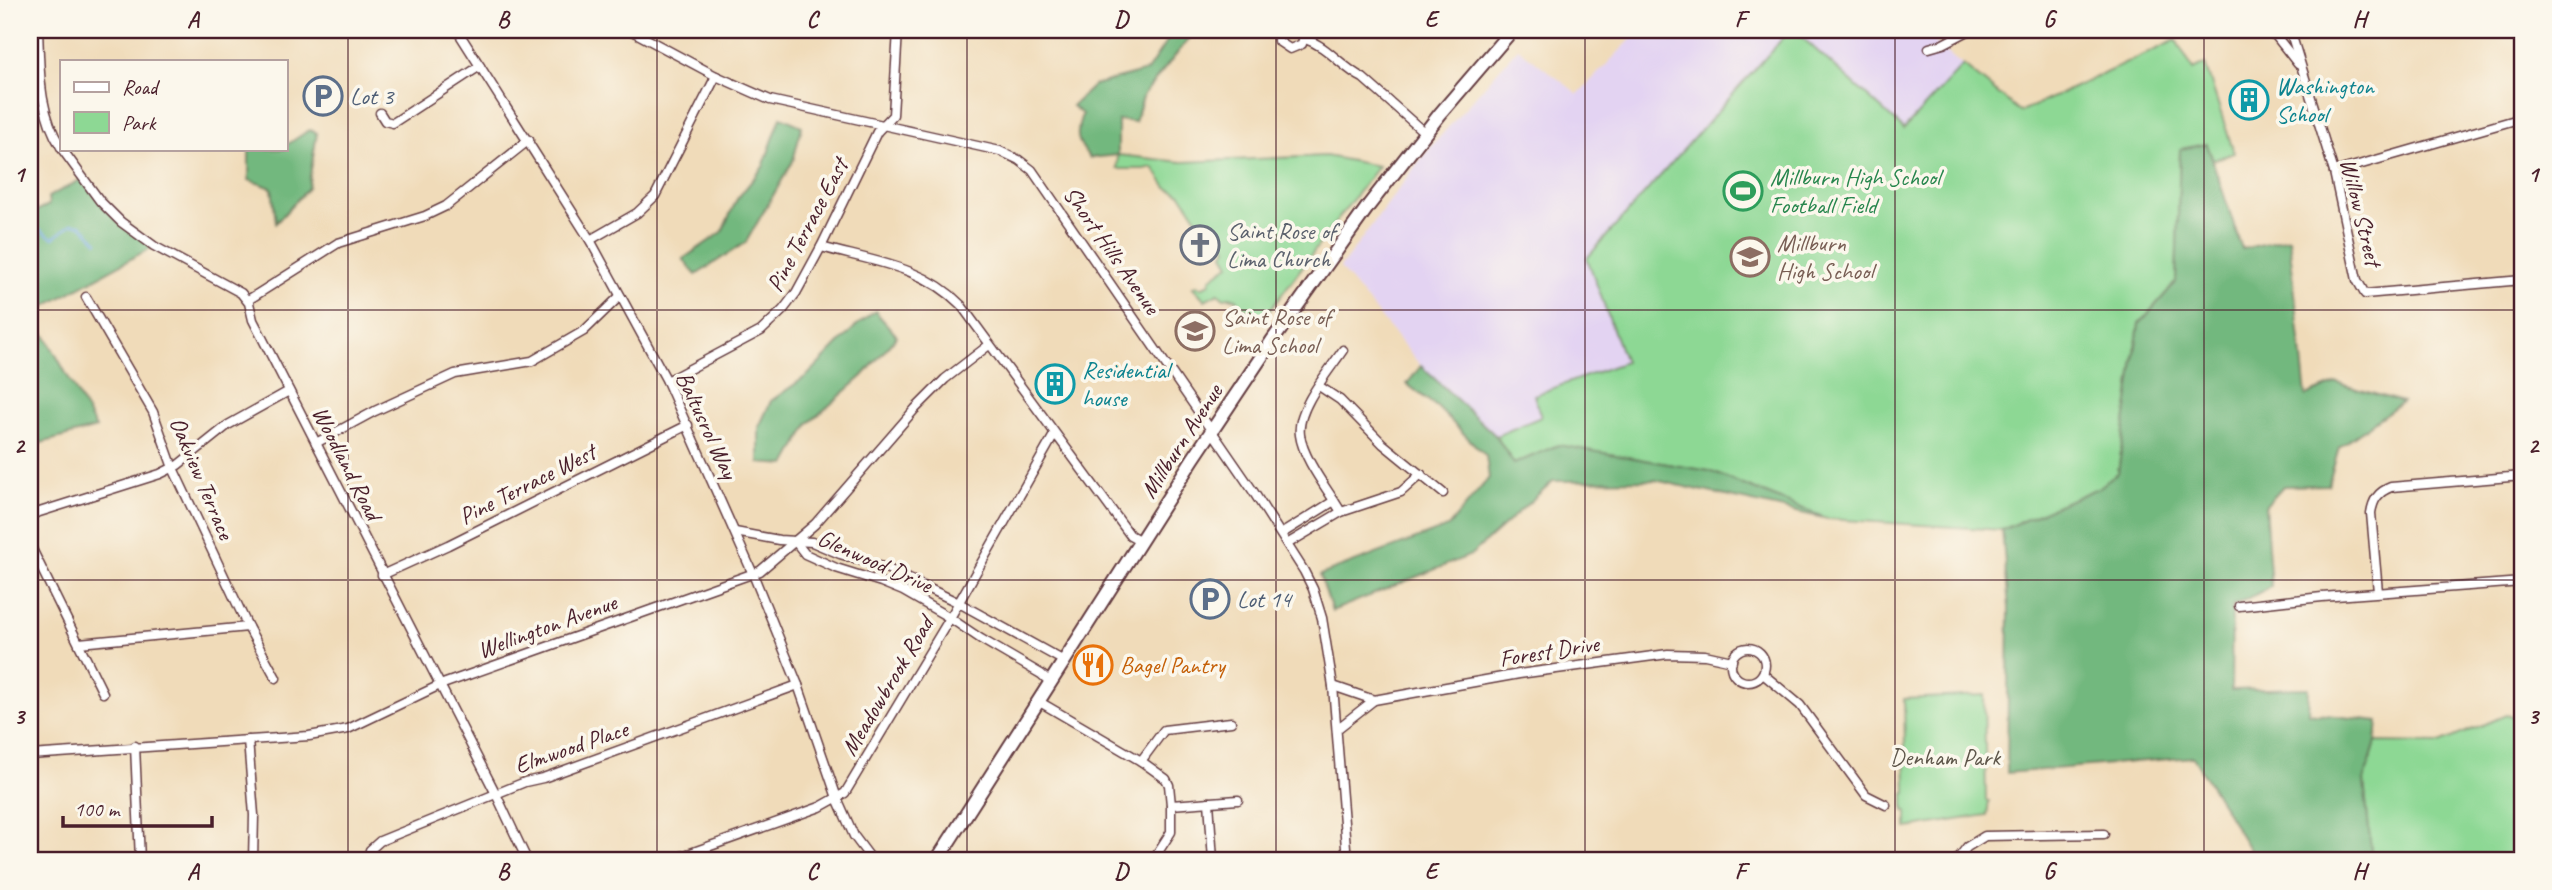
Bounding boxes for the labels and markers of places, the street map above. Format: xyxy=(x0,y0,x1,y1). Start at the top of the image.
place label: Washington School xyxy=(2276,71,2375,129)
parking icon: Lot 3 xyxy=(302,75,344,117)
building icon: Washington School xyxy=(2228,79,2270,121)
place label: Lot 3 xyxy=(350,81,395,111)
place label: Millburn High School Football Field xyxy=(1770,162,1944,220)
sports icon: Millburn High School Football Field xyxy=(1722,170,1764,212)
place label: Saint Rose of Lima Church xyxy=(1227,216,1341,274)
church icon: Saint Rose of Lima Church xyxy=(1179,224,1221,266)
place label: Millburn High School xyxy=(1777,228,1877,286)
school or university icon: Millburn High School xyxy=(1729,236,1771,278)
place label: Saint Rose of Lima School xyxy=(1222,302,1336,360)
school or university icon: Saint Rose of Lima School xyxy=(1174,310,1216,352)
place label: Residential house xyxy=(1082,355,1173,413)
building icon: Residential house xyxy=(1034,363,1076,405)
parking icon: Lot 14 xyxy=(1189,578,1231,620)
place label: Lot 14 xyxy=(1237,584,1293,614)
restaurant icon: Bagel Pantry xyxy=(1072,644,1114,686)
place label: Bagel Pantry xyxy=(1120,650,1227,680)

